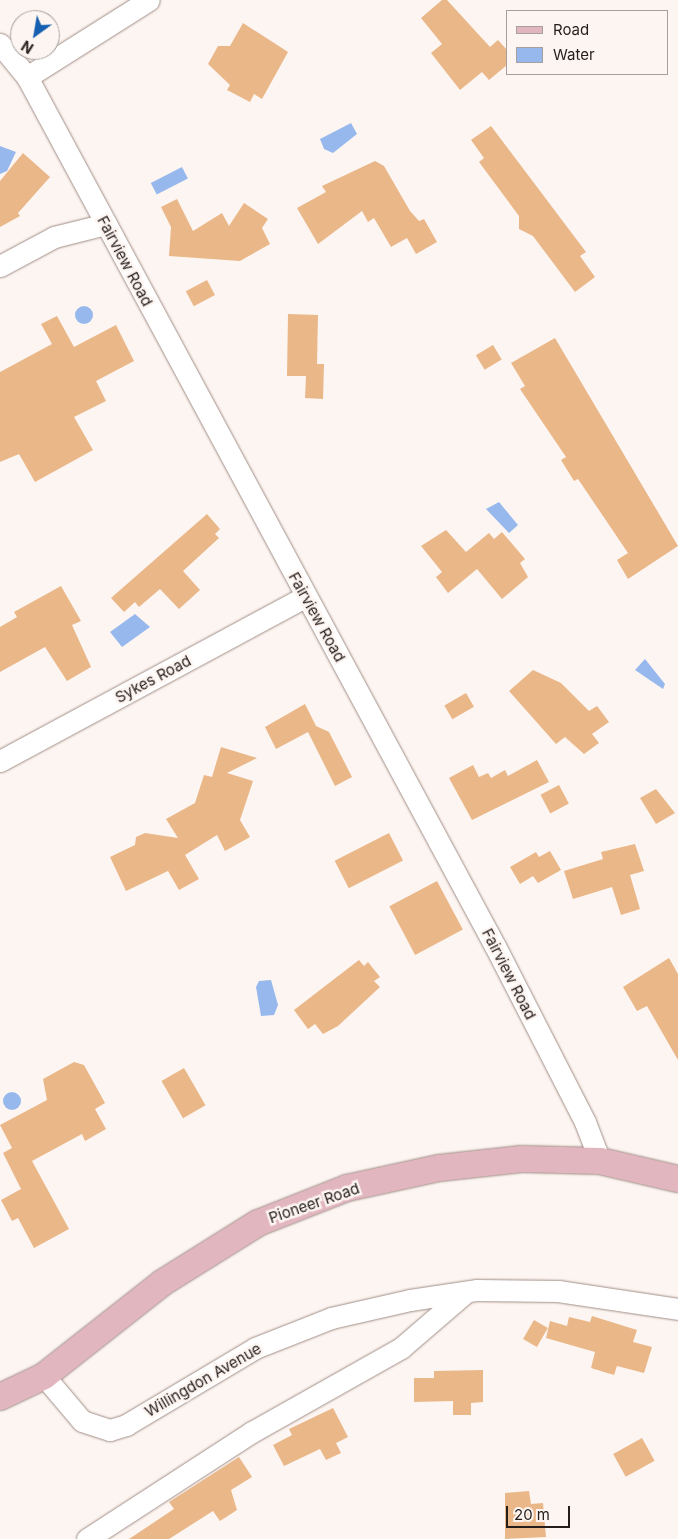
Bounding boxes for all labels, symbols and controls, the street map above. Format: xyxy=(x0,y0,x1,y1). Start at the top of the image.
north arrow xyxy=(10,10,60,60)
legend xyxy=(506,10,668,75)
text: Road xyxy=(553,20,589,39)
text: N xyxy=(18,37,36,57)
text: Water xyxy=(553,45,595,64)
street label: Fairview Road xyxy=(94,213,156,309)
street label: Fairview Road xyxy=(285,569,349,665)
street label: Sykes Road xyxy=(112,652,194,706)
street label: Fairview Road xyxy=(478,926,540,1022)
street label: Pioneer Road xyxy=(266,1179,362,1227)
street label: Willingdon Avenue xyxy=(142,1339,264,1421)
scale bar xyxy=(508,1496,572,1528)
text: 20 m xyxy=(514,1505,550,1524)

